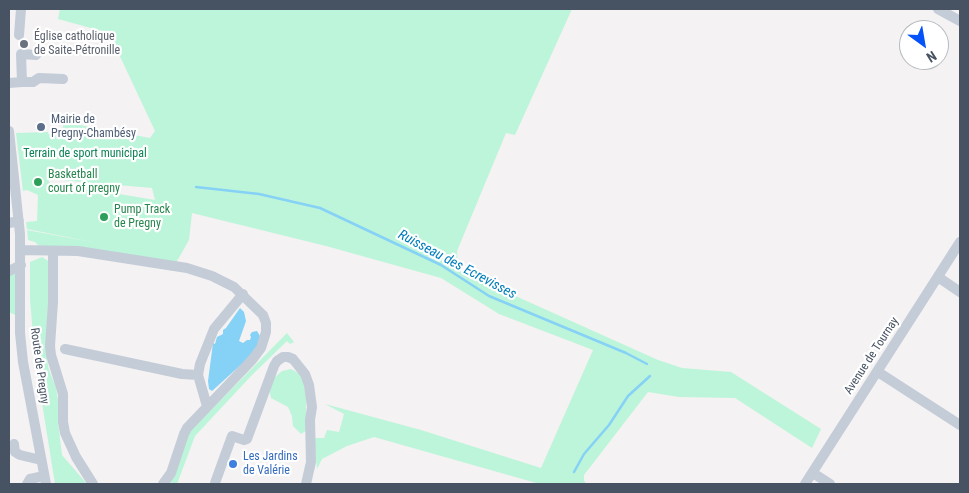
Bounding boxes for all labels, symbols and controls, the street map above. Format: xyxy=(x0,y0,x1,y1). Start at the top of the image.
north arrow xyxy=(899,20,949,70)
place label: Église catholique de Saite-Pétronille xyxy=(34,30,120,58)
marker: Église catholique de Saite-Pétronille xyxy=(18,38,30,50)
text: N xyxy=(924,48,939,66)
place label: Mairie de Pregny-Chambésy xyxy=(51,113,136,141)
marker: Mairie de Pregny-Chambésy xyxy=(35,121,47,133)
park label: Terrain de sport municipal xyxy=(23,147,147,161)
place label: Basketball court of pregny xyxy=(48,168,120,196)
marker: Basketball court of pregny xyxy=(32,176,44,188)
place label: Pump Track de Pregny xyxy=(114,203,170,231)
marker: Pump Track de Pregny xyxy=(98,211,110,223)
water label: Ruisseau des Ecrevisses xyxy=(395,227,519,303)
street label: Avenue de Tournay xyxy=(842,315,902,397)
street label: Route de Pregny xyxy=(27,327,51,405)
place label: Les Jardins de Valérie xyxy=(243,450,298,478)
marker: Les Jardins de Valérie xyxy=(227,458,239,470)

